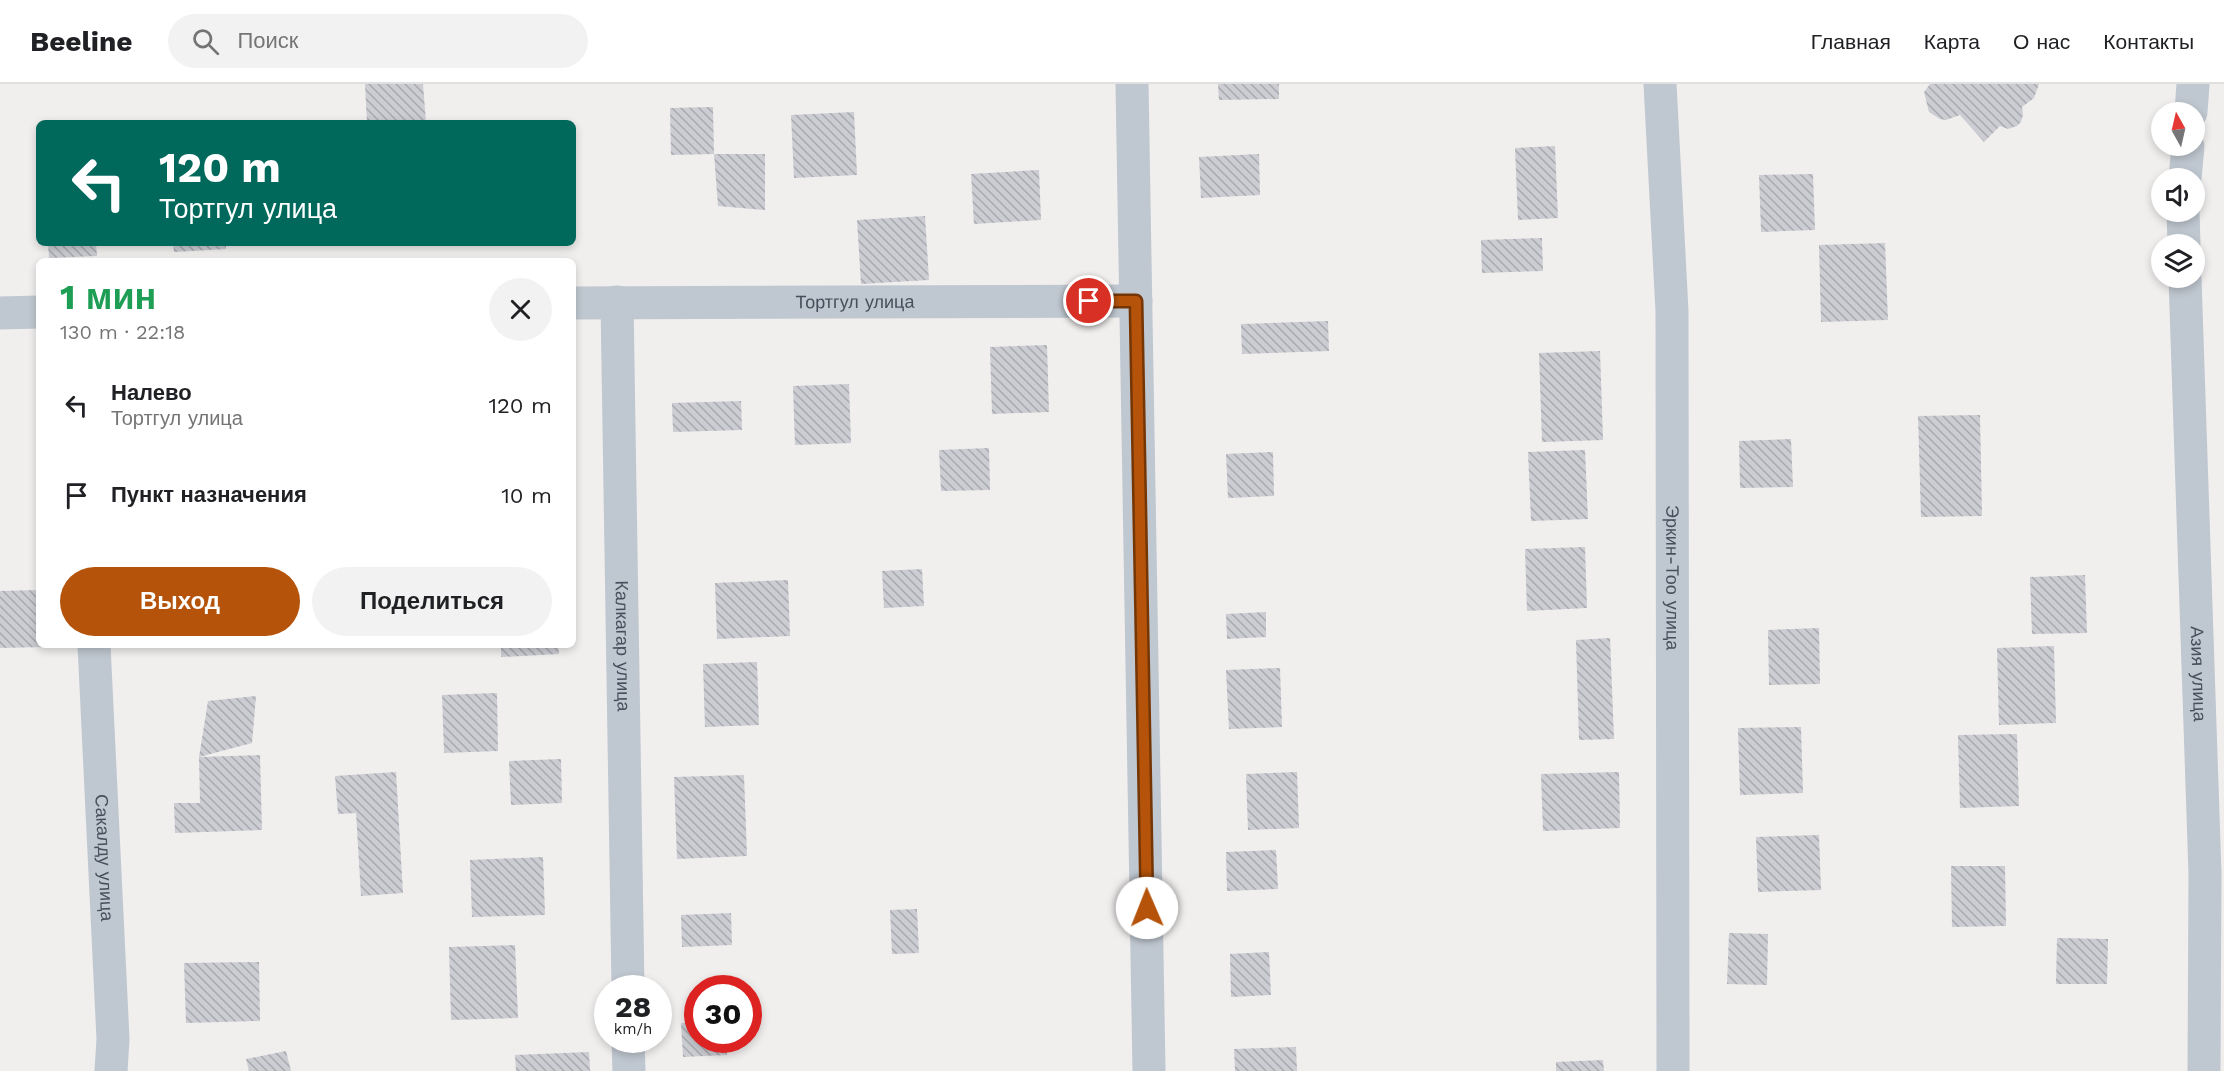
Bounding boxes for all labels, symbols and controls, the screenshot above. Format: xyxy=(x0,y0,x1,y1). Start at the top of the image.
search box xyxy=(168,14,588,68)
text: Beeline xyxy=(30,25,132,58)
icon: search xyxy=(189,25,222,58)
text: Поиск xyxy=(237,28,298,53)
text: Главная xyxy=(1811,29,1891,54)
text: Карта xyxy=(1924,29,1980,54)
text: О нас xyxy=(2013,29,2070,54)
text: Контакты xyxy=(2103,29,2194,54)
north arrow xyxy=(2151,102,2205,156)
map controls xyxy=(2151,102,2205,288)
text: 120 m xyxy=(159,143,281,192)
icon: left xyxy=(60,144,138,222)
button: sound xyxy=(2151,168,2205,222)
text: Тортгул улица xyxy=(159,193,337,225)
button: layers xyxy=(2151,234,2205,288)
pin xyxy=(1063,275,1114,326)
text: 1 мин xyxy=(60,276,156,318)
button: close xyxy=(489,278,552,341)
icon: arrive xyxy=(1072,284,1105,317)
street label: Тортгул улица xyxy=(796,291,915,312)
text: 130 m · 22:18 xyxy=(60,320,185,344)
text: Налево xyxy=(111,380,192,405)
icon: left xyxy=(60,389,93,422)
text: 120 m xyxy=(488,393,552,418)
text: Тортгул улица xyxy=(111,406,243,430)
icon: arrive xyxy=(60,479,93,512)
text: Пункт назначения xyxy=(111,482,307,507)
text: 10 m xyxy=(501,483,552,508)
street label: Эркин-Тоо улица xyxy=(1662,505,1683,651)
button: Выход xyxy=(60,567,300,636)
button: Поделиться xyxy=(312,567,552,636)
street label: Калкагар улица xyxy=(611,580,635,713)
street label: Азия улица xyxy=(2187,626,2211,723)
street label: Сакалду улица xyxy=(91,794,118,923)
position arrow xyxy=(1115,876,1179,940)
speed limit sign: 30 xyxy=(684,975,762,1053)
text: 28 xyxy=(615,989,651,1024)
text: km/h xyxy=(614,1020,652,1038)

